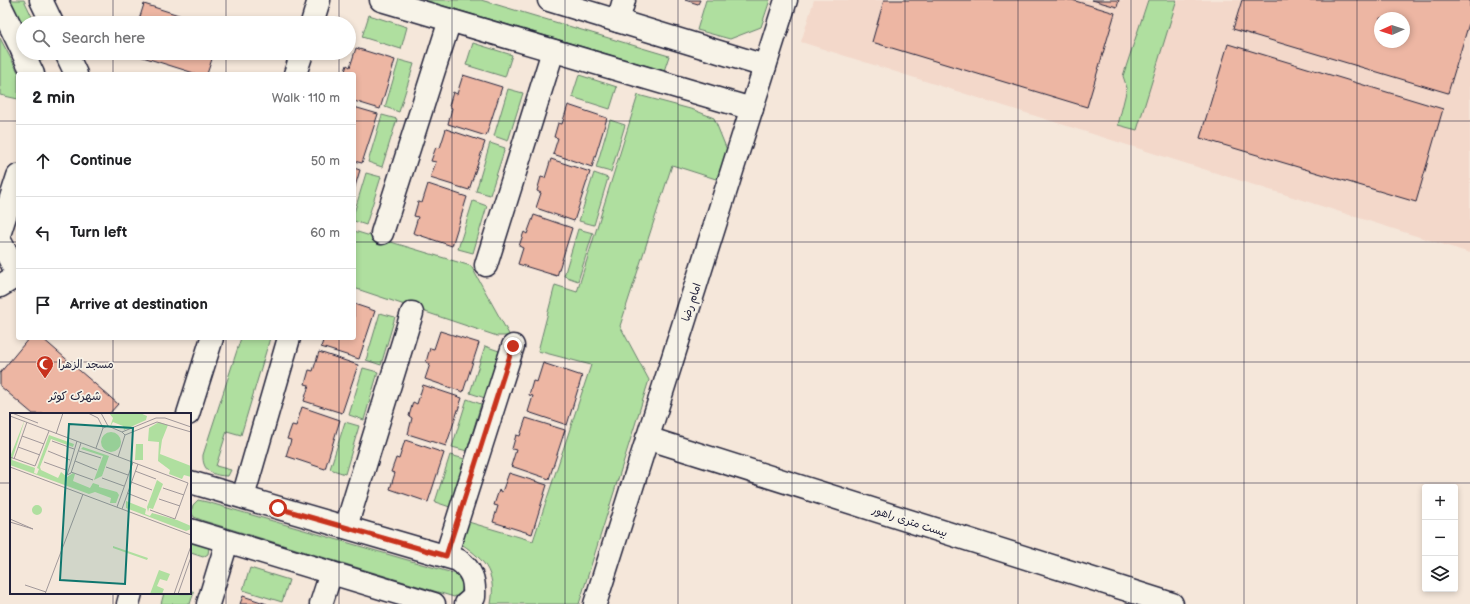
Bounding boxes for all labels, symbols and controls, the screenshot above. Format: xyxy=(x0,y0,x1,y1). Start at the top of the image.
north arrow xyxy=(1374,12,1410,48)
search box xyxy=(16,16,356,60)
icon: search xyxy=(30,27,52,49)
text: Search here xyxy=(62,29,145,48)
text: 2 min xyxy=(32,88,75,108)
text: Walk · 110 m xyxy=(272,90,340,106)
icon: ahead xyxy=(32,150,54,172)
text: Continue xyxy=(70,151,132,170)
text: 50 m xyxy=(311,153,340,169)
icon: left xyxy=(32,222,54,244)
text: Turn left xyxy=(70,223,127,242)
text: 60 m xyxy=(310,225,340,241)
street label: امام رضا xyxy=(679,281,706,324)
icon: arrive xyxy=(32,294,54,316)
text: Arrive at destination xyxy=(70,295,208,314)
route end xyxy=(504,337,522,355)
mosque icon: مسجد الزهرا xyxy=(35,354,55,379)
place label: مسجد الزهرا xyxy=(58,358,114,371)
district label: شهرک کوثر xyxy=(48,389,101,404)
inset map xyxy=(10,413,191,594)
map controls xyxy=(1422,484,1458,592)
button: + xyxy=(1422,484,1458,520)
route start xyxy=(269,499,287,517)
street label: بیست متری راهور xyxy=(869,503,949,541)
button: − xyxy=(1422,520,1458,556)
button: layers xyxy=(1422,556,1458,592)

